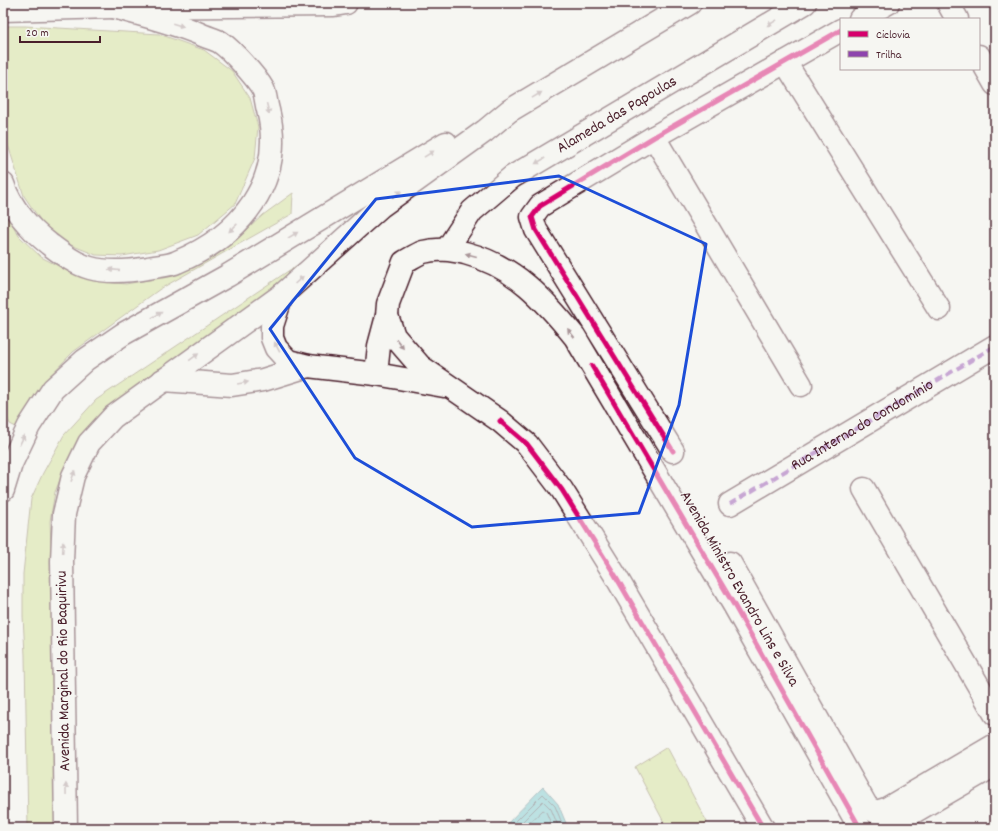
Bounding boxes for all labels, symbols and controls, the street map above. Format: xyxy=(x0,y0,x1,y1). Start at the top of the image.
scale bar xyxy=(20,18,100,44)
legend xyxy=(840,18,980,70)
one-way arrow xyxy=(767,19,777,27)
one-way arrow xyxy=(172,22,184,28)
text: 20 m xyxy=(26,25,49,42)
text: Ciclovia xyxy=(876,27,910,44)
text: Trilha xyxy=(876,47,902,64)
street label: Alameda das Papoulas xyxy=(552,70,682,159)
one-way arrow xyxy=(531,91,543,98)
one-way arrow xyxy=(265,103,271,115)
one-way arrow xyxy=(423,150,435,157)
one-way arrow xyxy=(534,157,546,164)
one-way arrow xyxy=(392,190,402,198)
one-way arrow xyxy=(228,223,238,232)
one-way arrow xyxy=(288,231,298,239)
one-way arrow xyxy=(464,252,476,258)
one-way arrow xyxy=(108,267,120,274)
one-way arrow xyxy=(294,275,304,284)
one-way arrow xyxy=(151,312,163,318)
one-way arrow xyxy=(567,327,575,338)
one-way arrow xyxy=(396,338,404,349)
one-way arrow xyxy=(273,341,280,353)
one-way arrow xyxy=(189,353,200,361)
street label: Rua Interna do Condomínio xyxy=(787,374,938,477)
one-way arrow xyxy=(237,380,249,386)
one-way arrow xyxy=(19,435,25,446)
one-way arrow xyxy=(71,470,77,482)
street label: Avenida Ministro Evandro Lins e Silva xyxy=(673,487,805,691)
one-way arrow xyxy=(59,541,66,553)
street label: Avenida Marginal do Rio Baquirivu xyxy=(51,570,77,772)
one-way arrow xyxy=(63,782,69,795)

